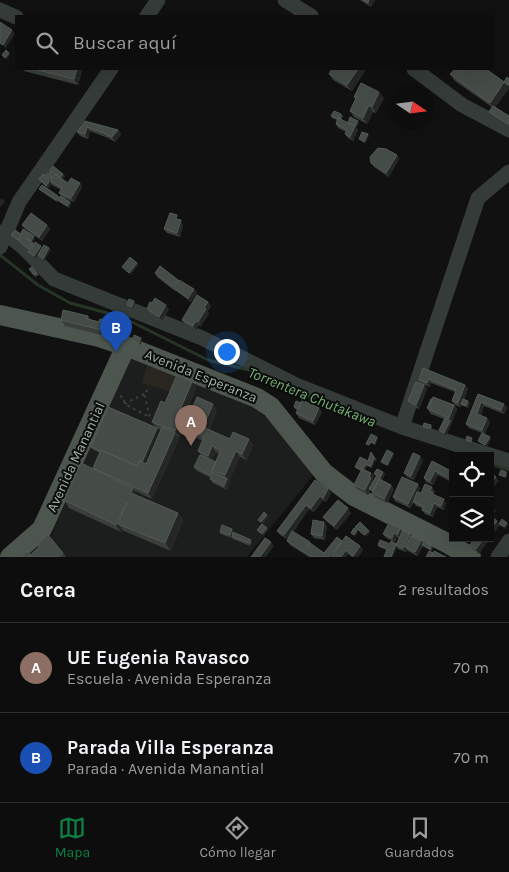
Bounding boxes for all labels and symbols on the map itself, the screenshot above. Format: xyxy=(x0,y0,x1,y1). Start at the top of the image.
north arrow xyxy=(389,85,434,130)
pin: B xyxy=(100,311,132,352)
your location xyxy=(214,339,240,365)
street label: Avenida Esperanza xyxy=(142,346,260,406)
water label: Torrentera Chutakawa xyxy=(246,363,378,431)
street label: Avenida Manantial xyxy=(43,399,109,515)
pin: A xyxy=(175,405,207,446)

